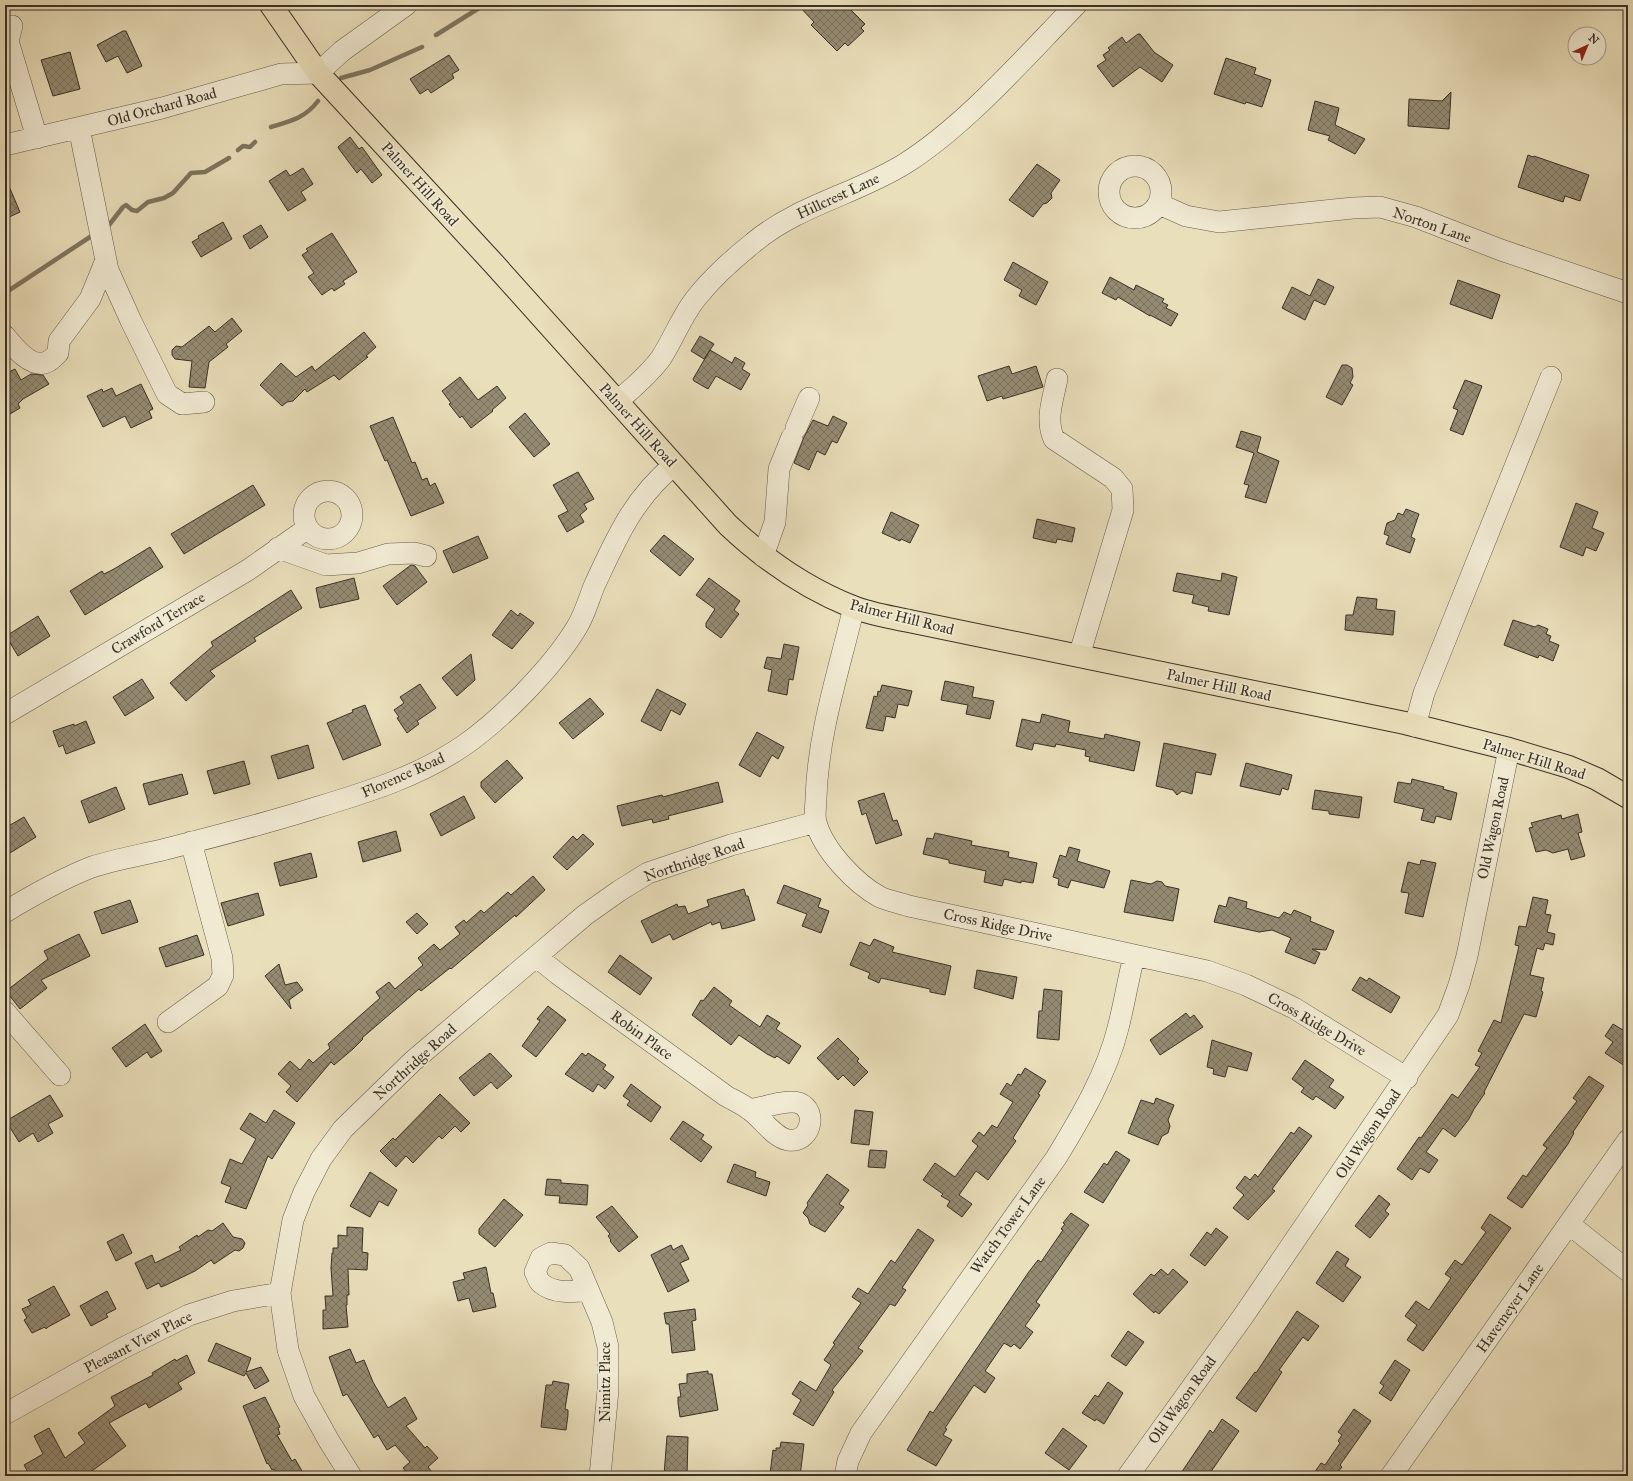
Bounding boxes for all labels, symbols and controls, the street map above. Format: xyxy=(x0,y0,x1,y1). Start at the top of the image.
north arrow xyxy=(1567,26,1607,66)
text: N xyxy=(1586,31,1602,48)
street label: Old Orchard Road xyxy=(105,84,219,130)
street label: Palmer Hill Road xyxy=(378,138,463,230)
street label: Hillcrest Lane xyxy=(794,169,882,223)
street label: Norton Lane xyxy=(1390,203,1474,247)
street label: Palmer Hill Road xyxy=(596,379,681,471)
street label: Crawford Terrace xyxy=(108,588,208,658)
street label: Palmer Hill Road xyxy=(848,595,956,639)
street label: Palmer Hill Road xyxy=(1165,665,1274,705)
street label: Palmer Hill Road xyxy=(1480,735,1588,783)
street label: Florence Road xyxy=(359,748,448,801)
street label: Old Wagon Road xyxy=(1473,775,1513,881)
street label: Northridge Road xyxy=(641,834,747,886)
street label: Cross Ridge Drive xyxy=(942,905,1054,945)
street label: Cross Ridge Drive xyxy=(1264,988,1370,1060)
street label: Robin Place xyxy=(607,1006,677,1064)
street label: Northridge Road xyxy=(370,1020,460,1104)
street label: Old Wagon Road xyxy=(1331,1085,1405,1182)
street label: Watch Tower Lane xyxy=(967,1173,1049,1277)
street label: Havemeyer Lane xyxy=(1473,1260,1547,1356)
street label: Pleasant View Place xyxy=(81,1307,195,1377)
street label: Nimitz Place xyxy=(596,1342,614,1422)
street label: Old Wagon Road xyxy=(1144,1352,1220,1447)

